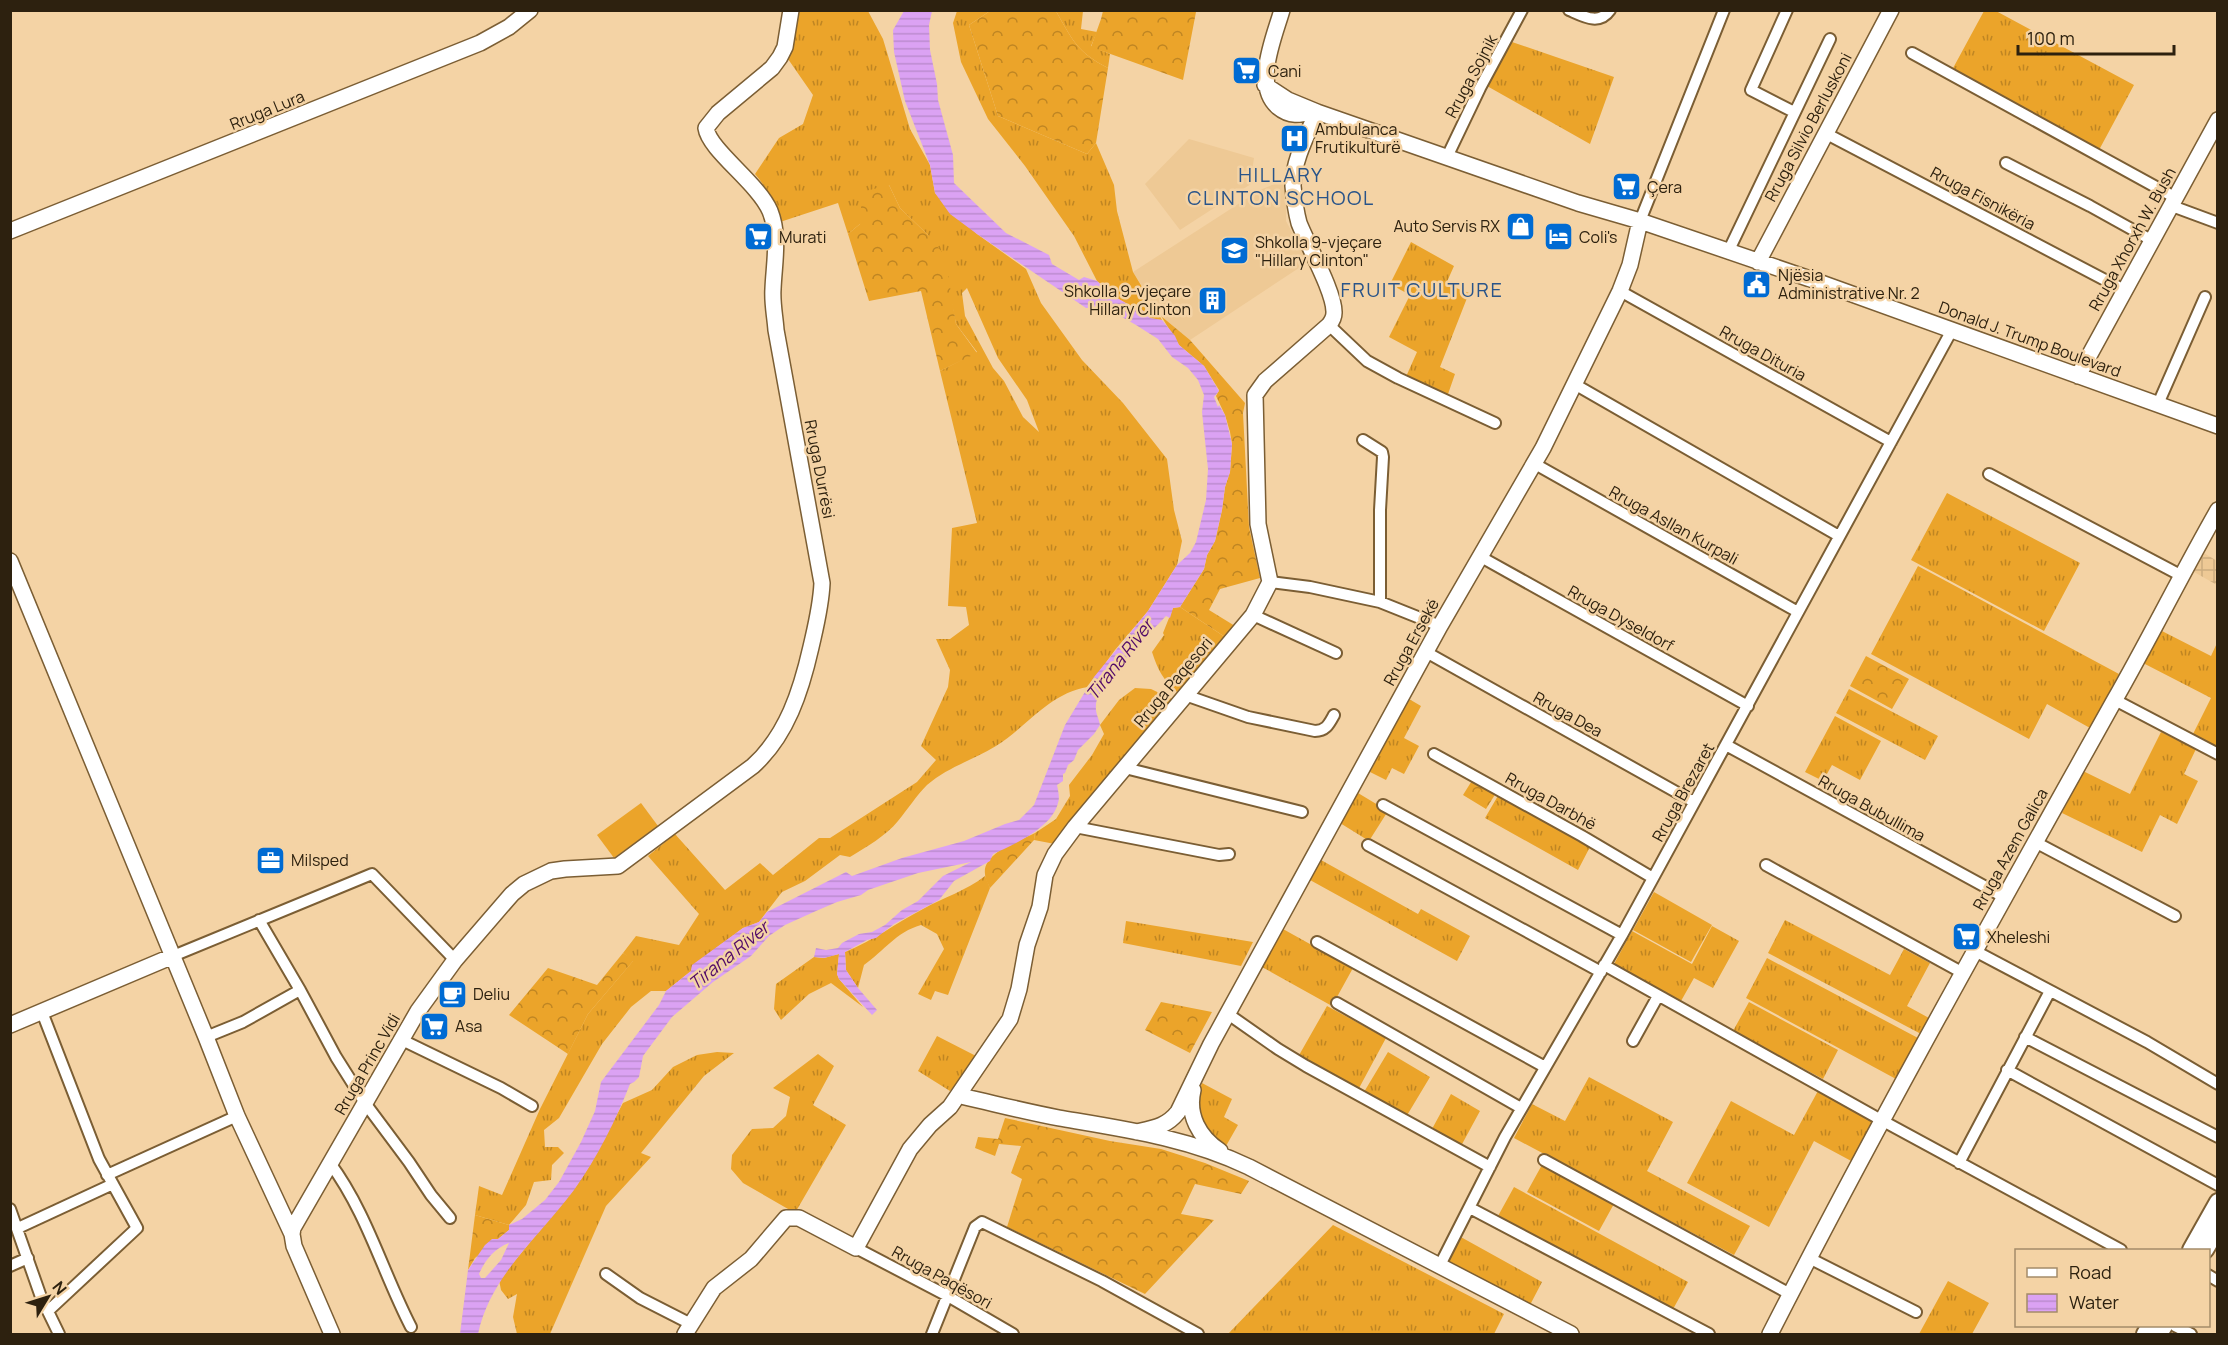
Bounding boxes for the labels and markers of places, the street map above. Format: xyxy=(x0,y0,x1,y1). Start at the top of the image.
supermarket icon: Cani xyxy=(1231,55,1263,87)
place label: Cani xyxy=(1268,60,1302,82)
place label: Ambulanca Frutikulturë xyxy=(1315,118,1401,158)
hospital icon: Ambulanca Frutikulturë xyxy=(1278,122,1310,154)
supermarket icon: Çera xyxy=(1610,171,1642,203)
place label: Çera xyxy=(1647,176,1682,198)
shop icon: Auto Servis RX xyxy=(1505,210,1537,242)
place label: Auto Servis RX xyxy=(1393,215,1500,237)
supermarket icon: Murati xyxy=(742,221,774,253)
hotel icon: Coli's xyxy=(1542,221,1574,253)
place label: Murati xyxy=(779,226,826,248)
place label: Coli's xyxy=(1579,226,1617,248)
place label: Shkolla 9-vjeçare "Hillary Clinton" xyxy=(1255,231,1382,271)
school or university icon: Shkolla 9-vjeçare "Hillary Clinton" xyxy=(1218,235,1250,267)
place label: Njësia Administrative Nr. 2 xyxy=(1778,264,1920,304)
public building icon: Njësia Administrative Nr. 2 xyxy=(1741,268,1773,300)
place label: Shkolla 9-vjeçare Hillary Clinton xyxy=(1064,280,1191,320)
building icon: Shkolla 9-vjeçare Hillary Clinton xyxy=(1196,284,1228,316)
office icon: Milsped xyxy=(254,844,286,876)
place label: Milsped xyxy=(291,849,349,871)
supermarket icon: Xheleshi xyxy=(1950,921,1982,953)
place label: Xheleshi xyxy=(1987,926,2050,948)
cafe icon: Deliu xyxy=(436,978,468,1010)
place label: Deliu xyxy=(473,983,510,1005)
supermarket icon: Asa xyxy=(418,1010,450,1042)
place label: Asa xyxy=(455,1015,482,1037)

